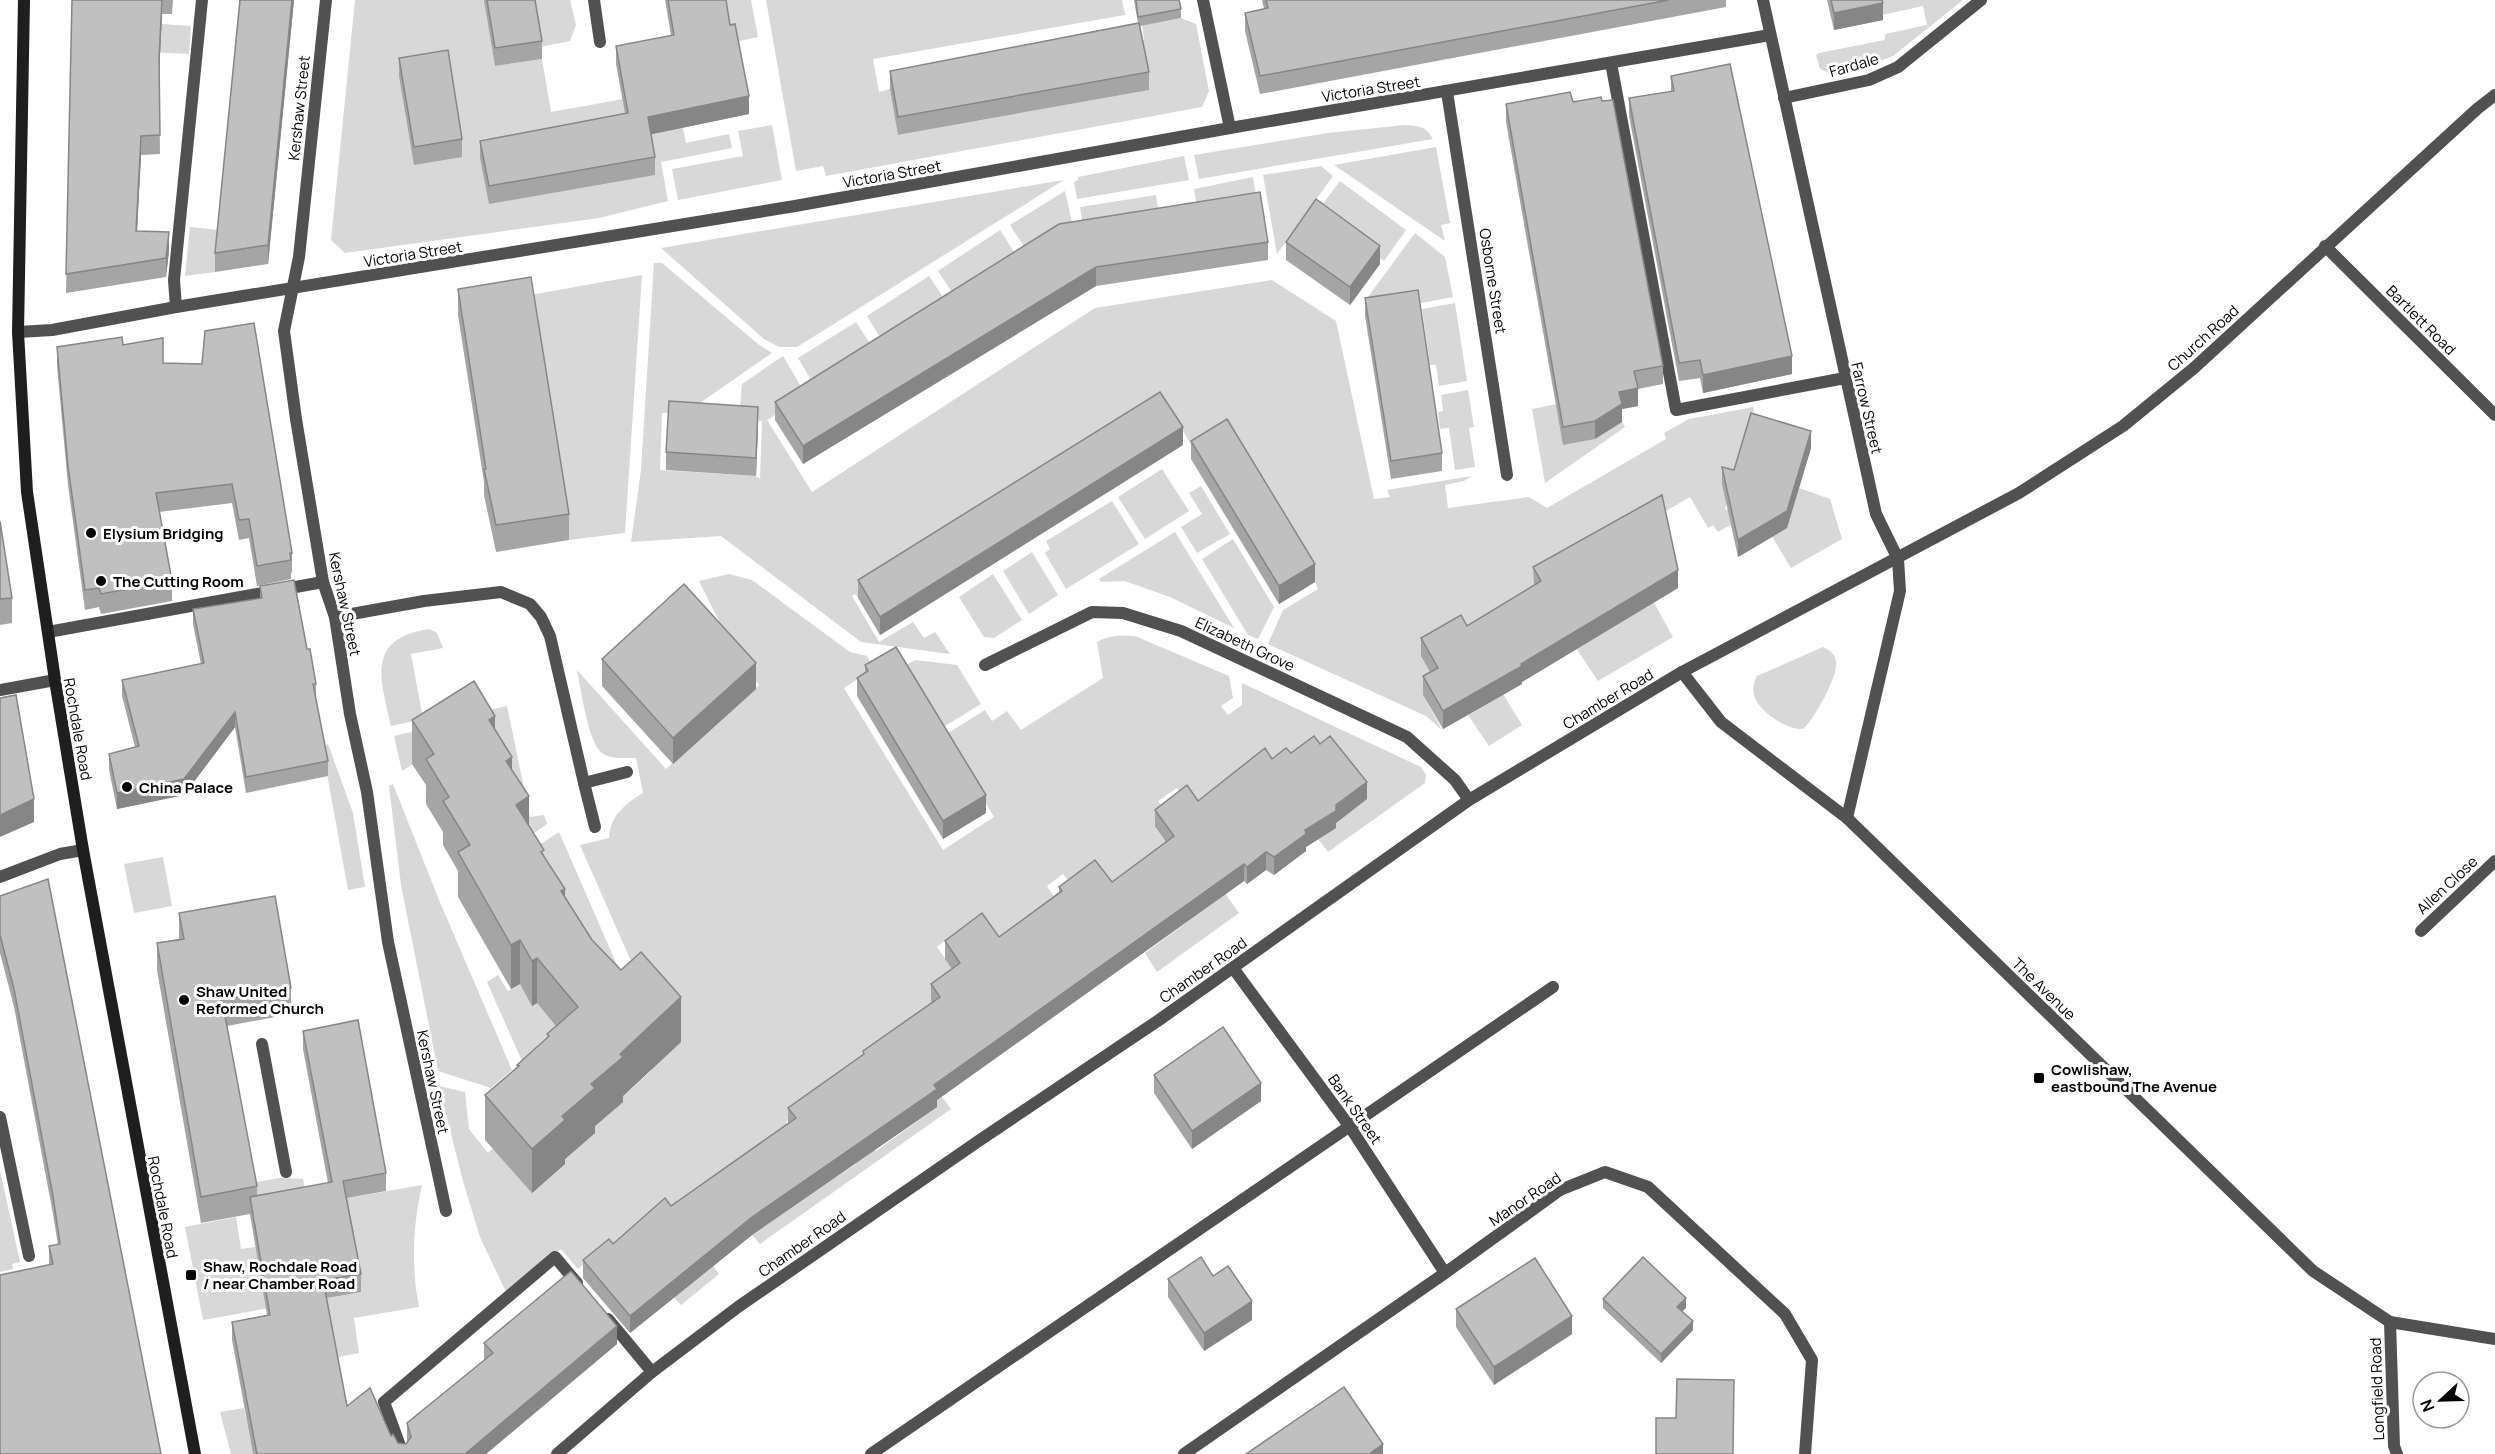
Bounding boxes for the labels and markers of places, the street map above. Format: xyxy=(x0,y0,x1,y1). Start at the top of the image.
place label: Elysium Bridging xyxy=(103,523,224,544)
marker: Elysium Bridging xyxy=(84,526,98,540)
place label: The Cutting Room xyxy=(113,571,244,592)
marker: The Cutting Room xyxy=(94,574,108,588)
place label: China Palace xyxy=(139,777,233,798)
marker: China Palace xyxy=(120,780,134,794)
place label: Shaw United Reformed Church xyxy=(196,981,324,1019)
marker: Shaw United Reformed Church xyxy=(177,993,191,1007)
place label: Cowlishaw, eastbound The Avenue xyxy=(2051,1059,2217,1097)
marker: Cowlishaw, eastbound The Avenue xyxy=(2032,1071,2046,1085)
place label: Shaw, Rochdale Road / near Chamber Road xyxy=(203,1256,357,1294)
marker: Shaw, Rochdale Road / near Chamber Road xyxy=(184,1268,198,1282)

